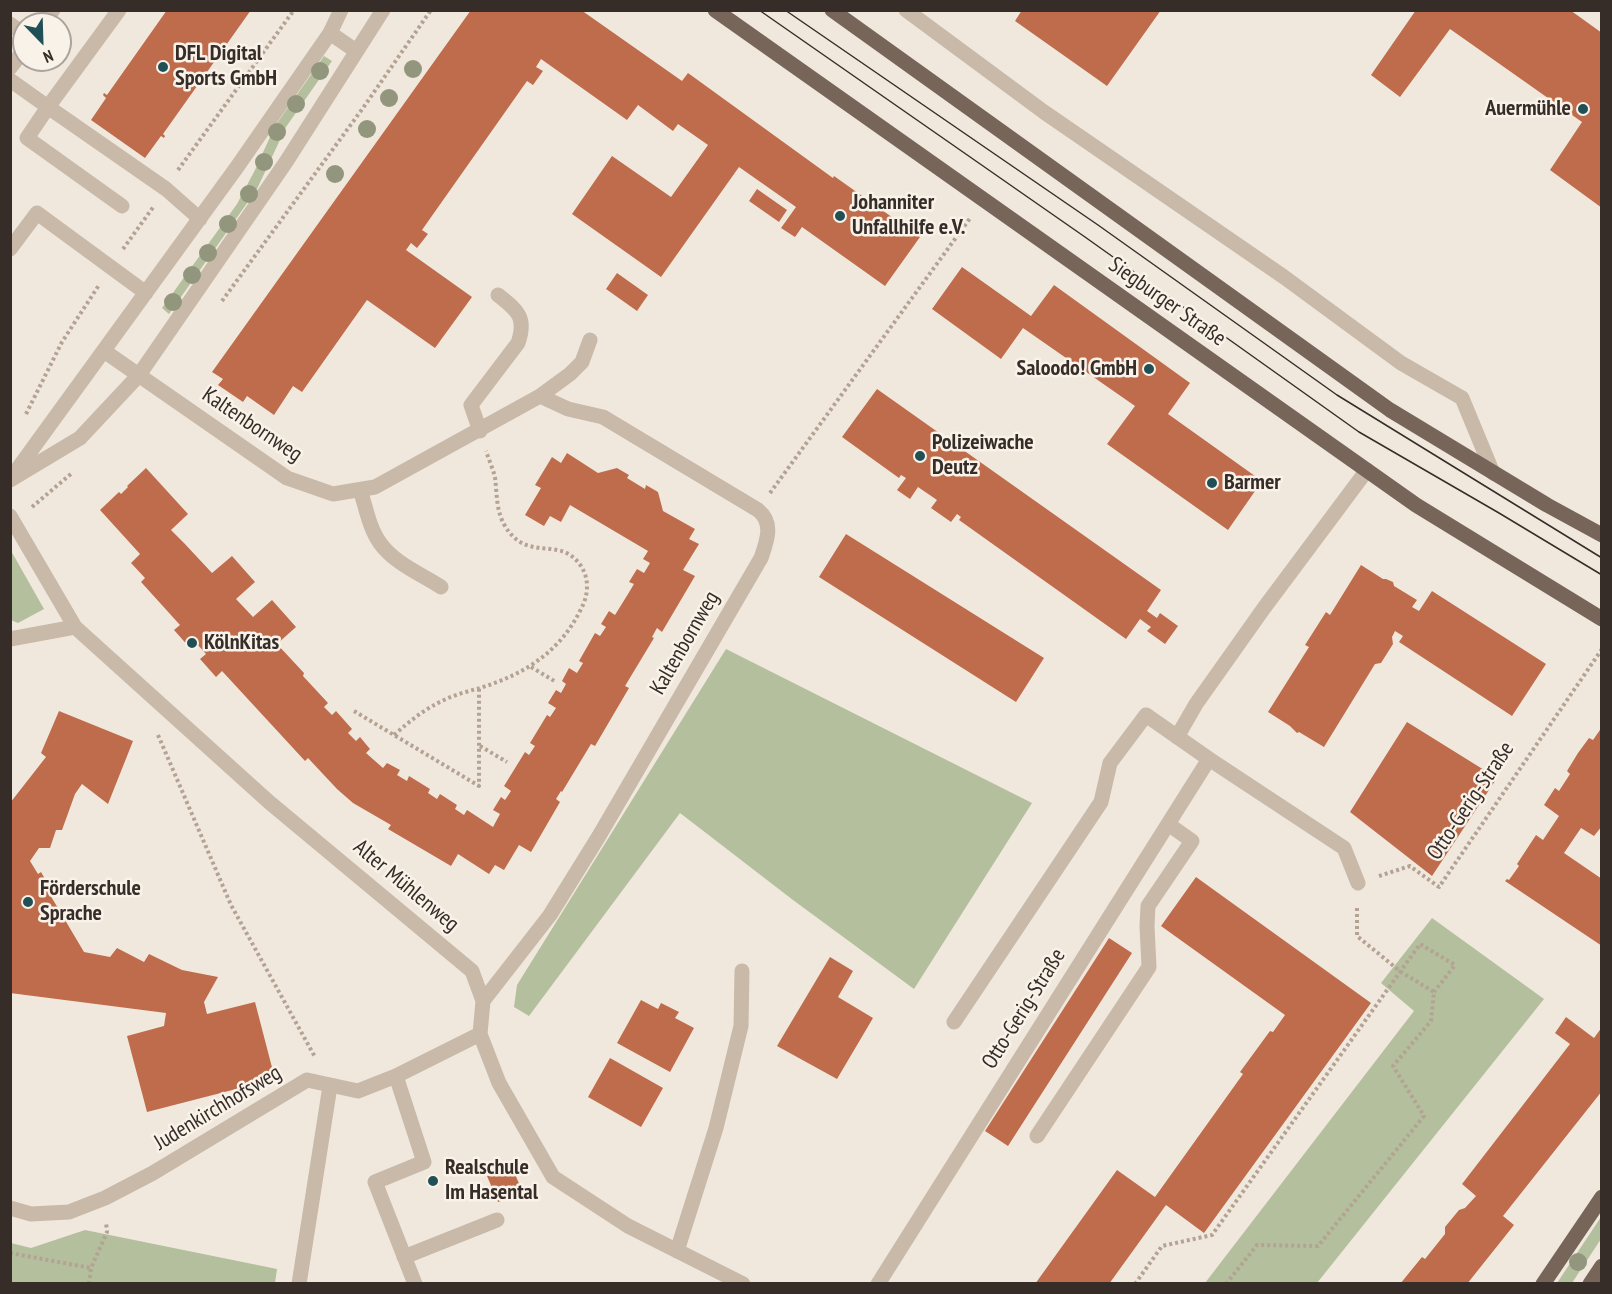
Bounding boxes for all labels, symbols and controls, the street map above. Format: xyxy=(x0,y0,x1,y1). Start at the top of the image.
north arrow xyxy=(12,12,72,72)
place label: DFL Digital Sports GmbH xyxy=(175,41,277,92)
text: N xyxy=(40,46,56,68)
marker: DFL Digital Sports GmbH xyxy=(156,60,170,74)
place label: Auermühle xyxy=(1485,96,1571,122)
marker: Auermühle xyxy=(1576,102,1590,116)
place label: Johanniter Unfallhilfe e.V. xyxy=(852,190,965,242)
marker: Johanniter Unfallhilfe e.V. xyxy=(833,209,847,223)
street label: Siegburger Straße xyxy=(1103,252,1231,352)
place label: Saloodo! GmbH xyxy=(1017,356,1137,382)
marker: Saloodo! GmbH xyxy=(1142,362,1156,376)
street label: Kaltenbornweg xyxy=(197,382,307,468)
place label: Polizeiwache Deutz xyxy=(932,430,1034,482)
marker: Polizeiwache Deutz xyxy=(913,449,927,463)
place label: Barmer xyxy=(1224,470,1281,496)
marker: Barmer xyxy=(1205,476,1219,490)
street label: Kaltenbornweg xyxy=(645,587,725,699)
place label: KölnKitas xyxy=(204,630,279,656)
marker: KölnKitas xyxy=(185,636,199,650)
street label: Otto-Gerig-Straße xyxy=(1422,737,1520,865)
street label: Alter Mühlenweg xyxy=(348,834,464,938)
place label: Förderschule Sprache xyxy=(40,876,141,927)
marker: Förderschule Sprache xyxy=(21,895,35,909)
street label: Otto-Gerig-Straße xyxy=(977,944,1071,1074)
street label: Judenkirchhofsweg xyxy=(150,1060,286,1156)
place label: Realschule Im Hasental xyxy=(445,1155,538,1206)
marker: Realschule Im Hasental xyxy=(426,1174,440,1188)

